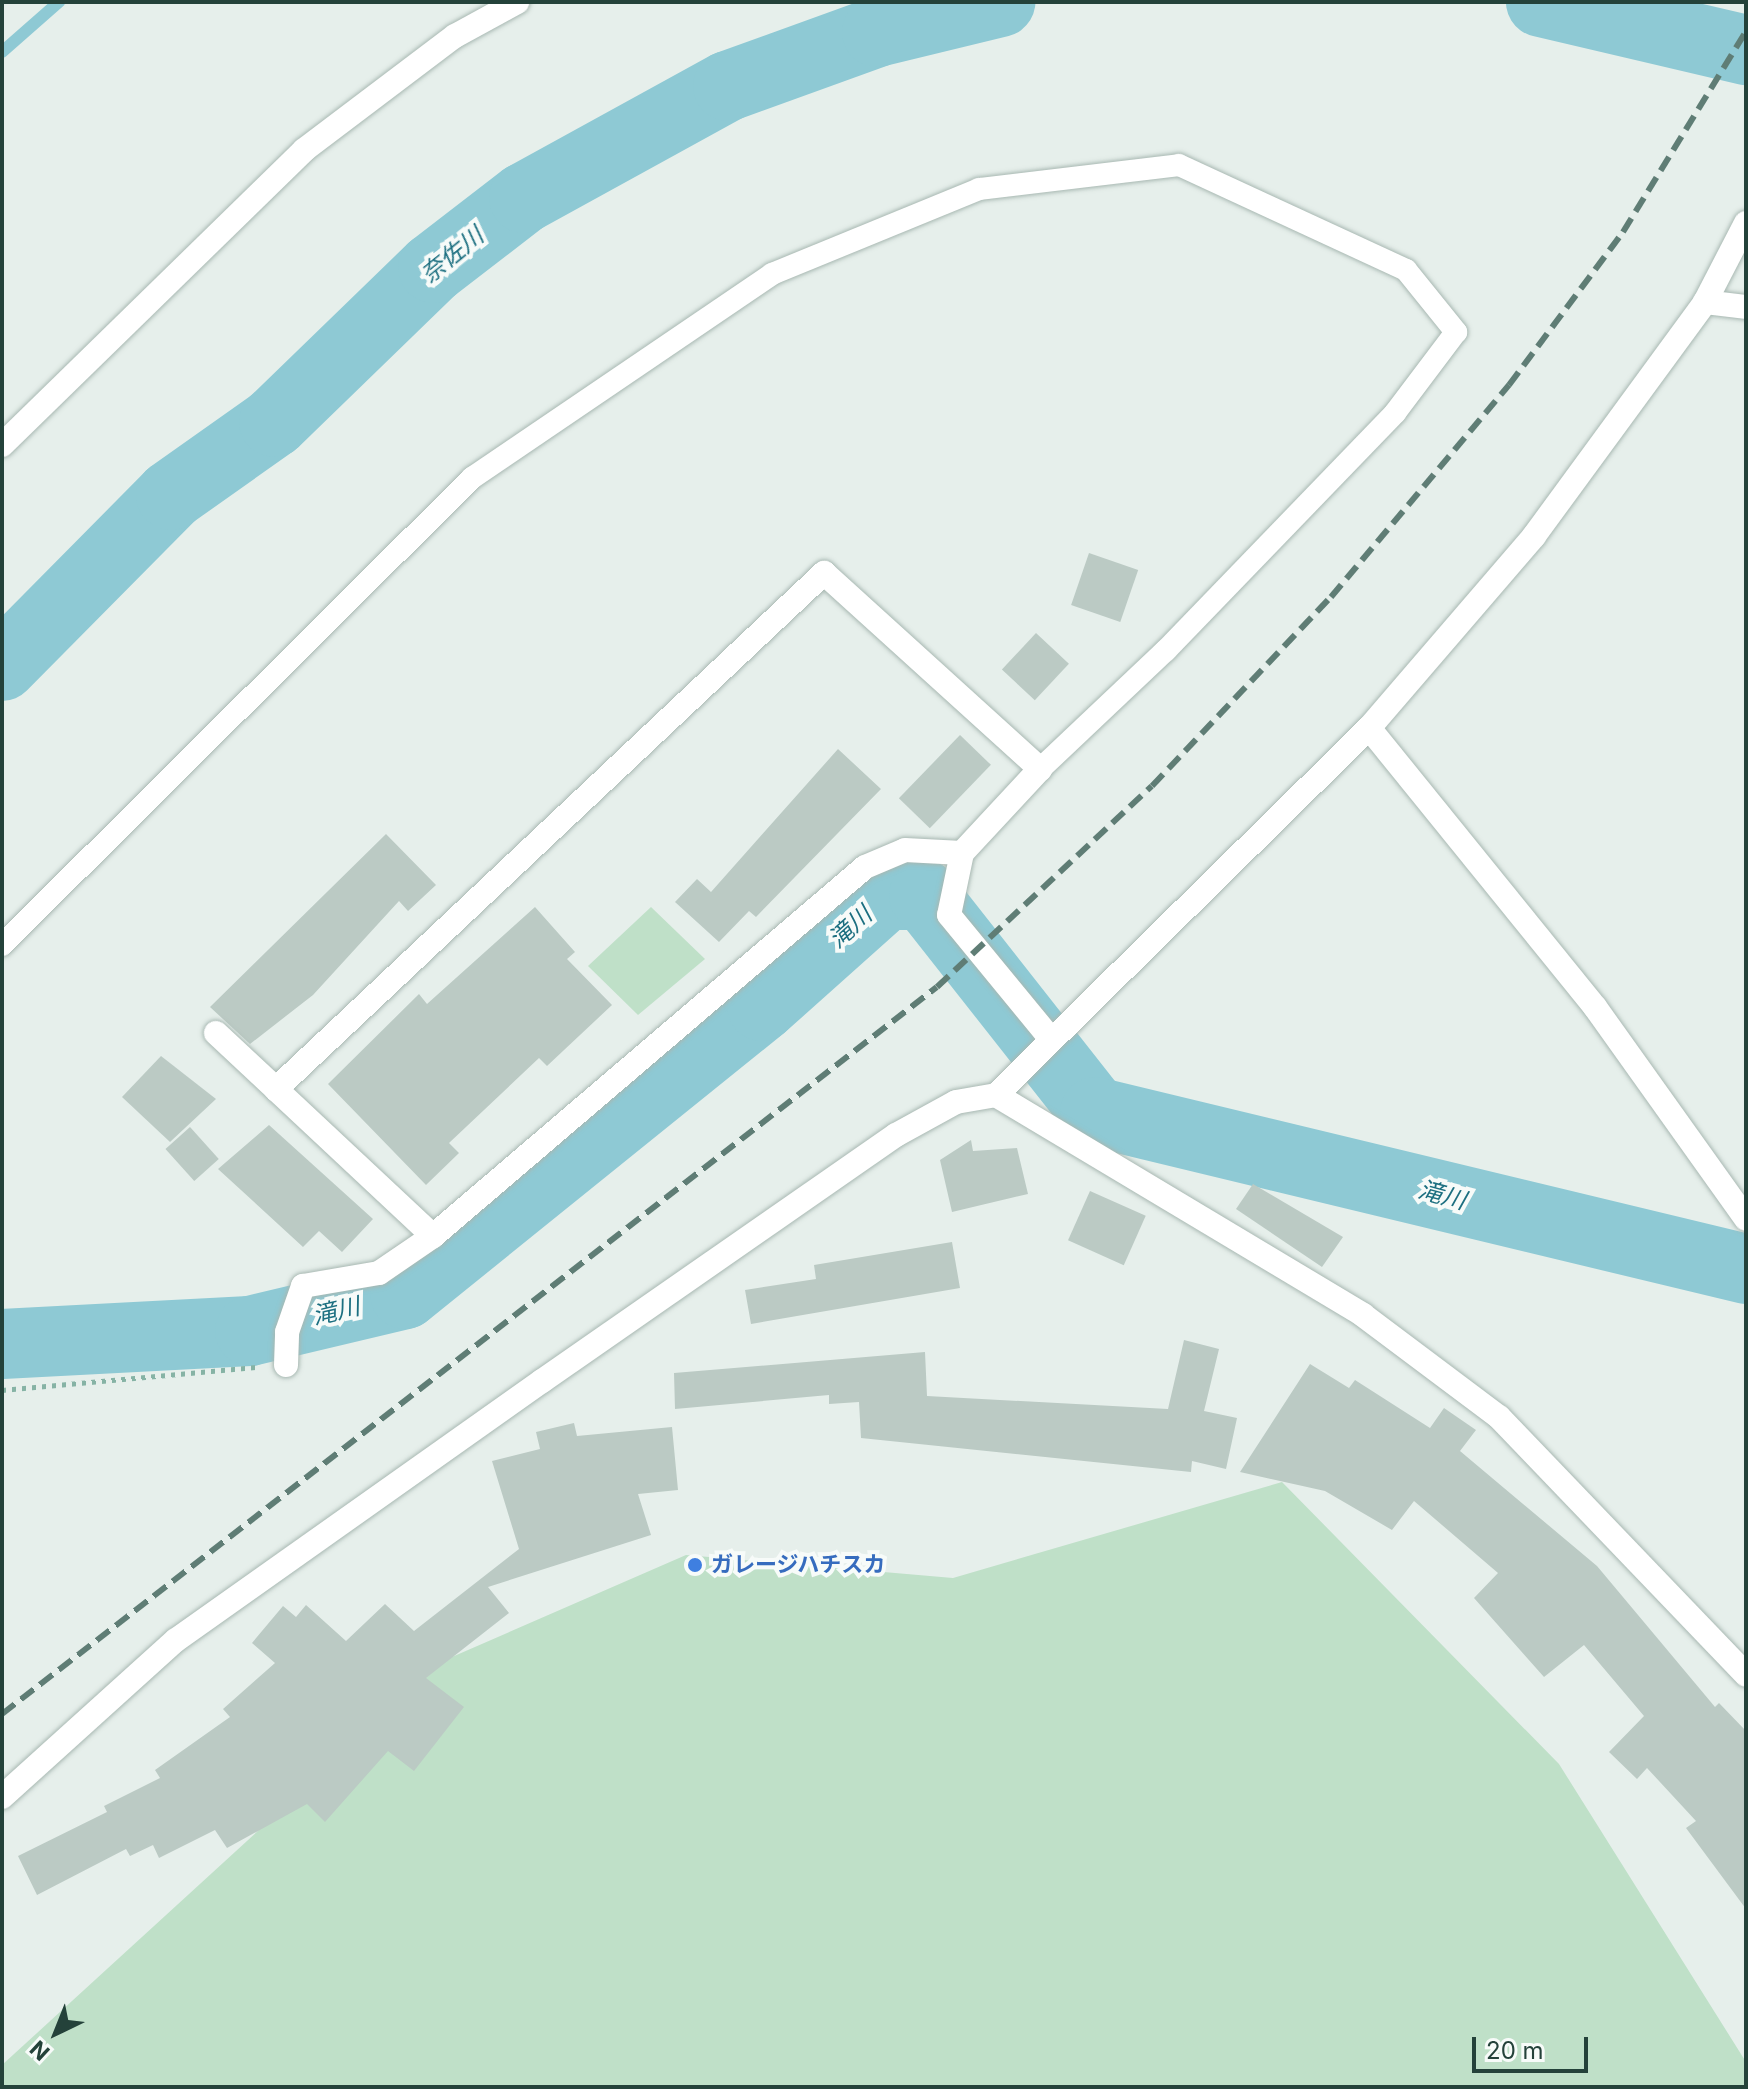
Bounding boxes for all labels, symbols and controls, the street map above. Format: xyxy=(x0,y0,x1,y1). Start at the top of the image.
water label: 奈佐川 xyxy=(415,221,489,289)
water label: 滝川 xyxy=(823,900,877,954)
water label: 滝川 xyxy=(1415,1175,1469,1215)
water label: 滝川 xyxy=(309,1292,363,1330)
place label: ガレージハチスカ xyxy=(711,1552,887,1578)
marker: ガレージハチスカ xyxy=(686,1556,704,1574)
north arrow xyxy=(16,1993,96,2073)
scale bar xyxy=(1476,2021,1592,2071)
text: N xyxy=(25,2035,55,2066)
text: 20 m xyxy=(1486,2036,1544,2065)

